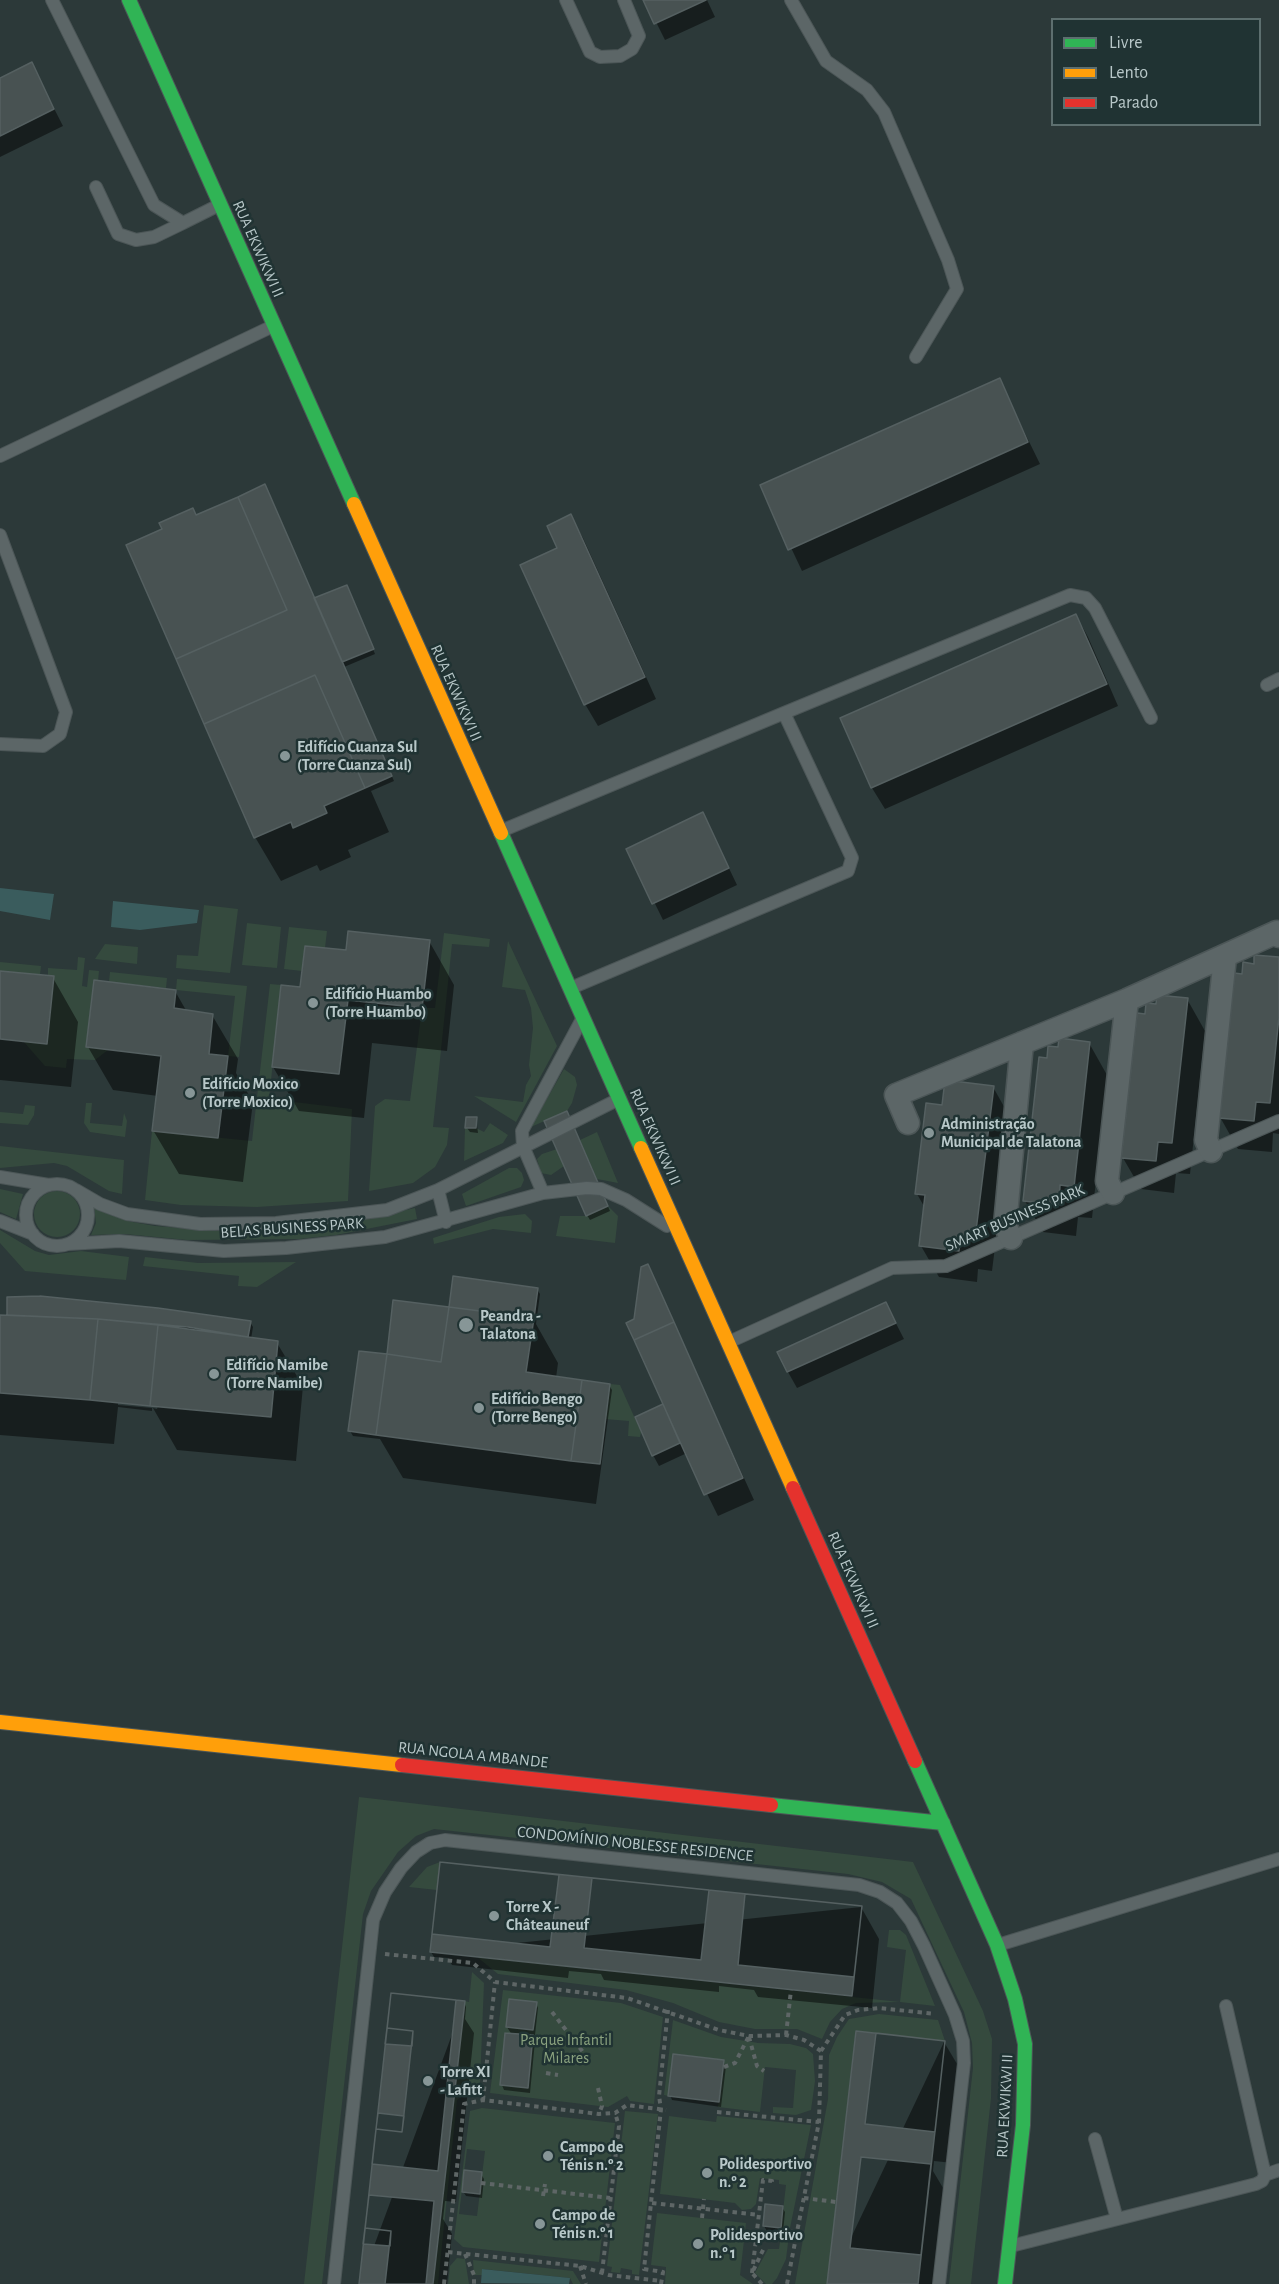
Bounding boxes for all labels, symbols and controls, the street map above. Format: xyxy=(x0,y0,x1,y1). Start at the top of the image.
legend xyxy=(1051,18,1261,126)
text: Livre xyxy=(1109,34,1143,52)
text: Lento xyxy=(1109,64,1148,82)
text: Parado xyxy=(1109,94,1158,112)
street label: RUA EKWIKWI II xyxy=(228,198,288,300)
street label: RUA EKWIKWI II xyxy=(426,642,486,744)
place label: Edifício Cuanza Sul (Torre Cuanza Sul) xyxy=(297,737,417,775)
marker: Edifício Cuanza Sul (Torre Cuanza Sul) xyxy=(278,749,292,763)
place label: Edifício Huambo (Torre Huambo) xyxy=(325,984,432,1022)
marker: Edifício Huambo (Torre Huambo) xyxy=(306,996,320,1010)
place label: Edifício Moxico (Torre Moxico) xyxy=(202,1074,298,1112)
marker: Edifício Moxico (Torre Moxico) xyxy=(183,1086,197,1100)
street label: RUA EKWIKWI II xyxy=(625,1086,685,1188)
place label: Administração Municipal de Talatona xyxy=(941,1114,1082,1152)
marker: Administração Municipal de Talatona xyxy=(922,1126,936,1140)
street label: SMART BUSINESS PARK xyxy=(942,1180,1088,1256)
street label: BELAS BUSINESS PARK xyxy=(220,1213,364,1243)
place label: Peandra - Talatona xyxy=(480,1306,541,1344)
marker: Peandra - Talatona xyxy=(457,1316,475,1334)
place label: Edifício Namibe (Torre Namibe) xyxy=(226,1355,328,1393)
marker: Edifício Namibe (Torre Namibe) xyxy=(207,1367,221,1381)
place label: Edifício Bengo (Torre Bengo) xyxy=(491,1389,583,1427)
marker: Edifício Bengo (Torre Bengo) xyxy=(472,1401,486,1415)
street label: RUA EKWIKWI II xyxy=(823,1529,883,1631)
street label: RUA NGOLA A MBANDE xyxy=(397,1738,549,1772)
street label: CONDOMÍNIO NOBLESSE RESIDENCE xyxy=(516,1822,754,1866)
place label: Torre X - Châteauneuf xyxy=(506,1897,589,1935)
marker: Torre X - Châteauneuf xyxy=(487,1909,501,1923)
park label: Parque Infantil Milares xyxy=(520,2030,612,2068)
street label: RUA EKWIKWI II xyxy=(993,2054,1017,2158)
place label: Torre XI - Lafitt xyxy=(440,2062,491,2100)
marker: Torre XI - Lafitt xyxy=(421,2074,435,2088)
place label: Campo de Ténis n.º 2 xyxy=(560,2137,623,2175)
marker: Campo de Ténis n.º 2 xyxy=(541,2149,555,2163)
place label: Polidesportivo n.º 2 xyxy=(719,2154,812,2192)
marker: Polidesportivo n.º 2 xyxy=(700,2166,714,2180)
place label: Campo de Ténis n.º 1 xyxy=(552,2205,615,2243)
marker: Campo de Ténis n.º 1 xyxy=(533,2217,547,2231)
place label: Polidesportivo n.º 1 xyxy=(710,2225,803,2263)
marker: Polidesportivo n.º 1 xyxy=(691,2237,705,2251)

